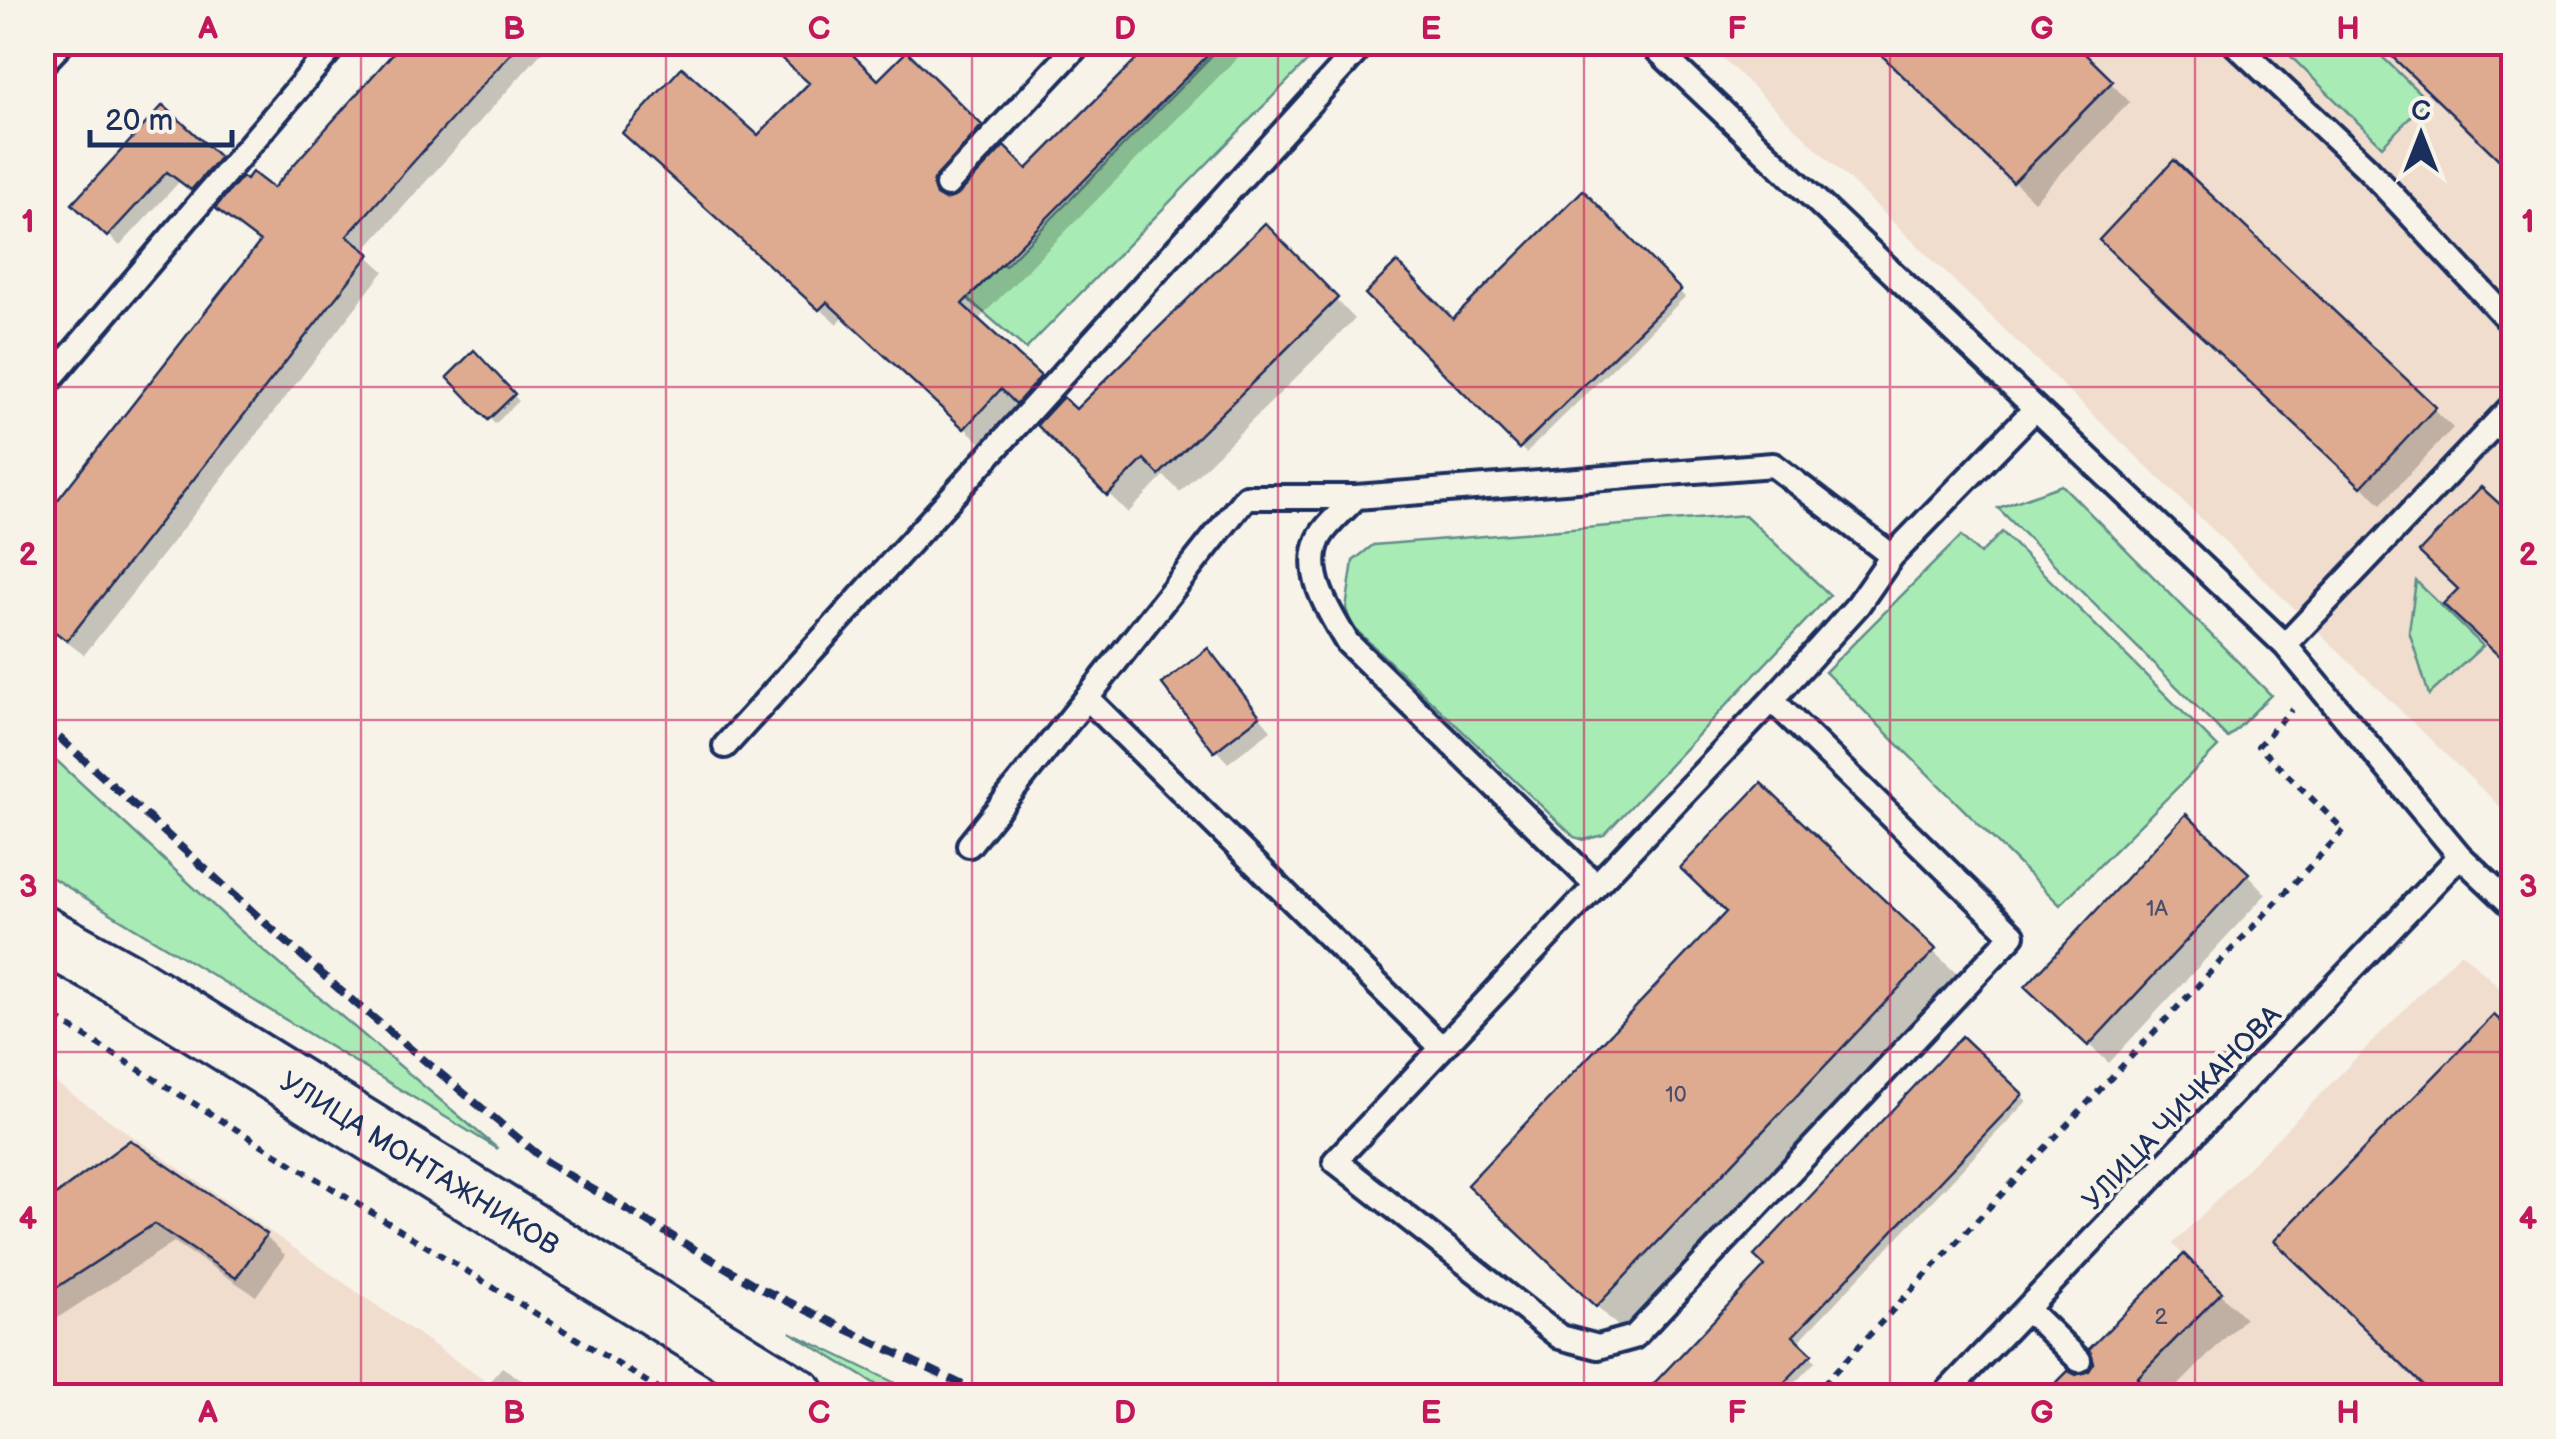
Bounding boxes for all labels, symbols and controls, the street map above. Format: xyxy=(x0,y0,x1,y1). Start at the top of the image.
text: A xyxy=(197,10,218,49)
text: B xyxy=(503,10,525,49)
text: C xyxy=(808,10,830,49)
text: D xyxy=(1114,10,1136,49)
text: E xyxy=(1421,10,1441,49)
text: F xyxy=(1727,10,1747,49)
text: G xyxy=(2030,10,2054,49)
text: H xyxy=(2336,10,2360,49)
scale bar xyxy=(90,85,232,147)
north arrow xyxy=(2371,85,2471,185)
text: С xyxy=(2411,95,2431,128)
text: 20 m xyxy=(105,103,173,139)
text: 1 xyxy=(21,203,35,242)
text: 1 xyxy=(2521,203,2535,242)
text: 2 xyxy=(18,536,38,575)
text: 2 xyxy=(2518,536,2538,575)
text: 3 xyxy=(19,868,37,907)
text: 3 xyxy=(2519,868,2537,907)
house number: 1А xyxy=(2146,896,2169,923)
street label: УЛИЦА ЧИЧКАНОВА xyxy=(2076,998,2289,1217)
street label: УЛИЦА МОНТАЖНИКОВ xyxy=(274,1065,565,1263)
house number: 10 xyxy=(1665,1082,1687,1109)
text: 4 xyxy=(19,1200,38,1239)
text: 4 xyxy=(2519,1200,2538,1239)
house number: 2 xyxy=(2155,1304,2168,1331)
text: A xyxy=(197,1394,218,1433)
text: B xyxy=(503,1394,525,1433)
text: C xyxy=(808,1394,830,1433)
text: D xyxy=(1114,1394,1136,1433)
text: E xyxy=(1421,1394,1441,1433)
text: F xyxy=(1727,1394,1747,1433)
text: G xyxy=(2030,1394,2054,1433)
text: H xyxy=(2336,1394,2360,1433)

